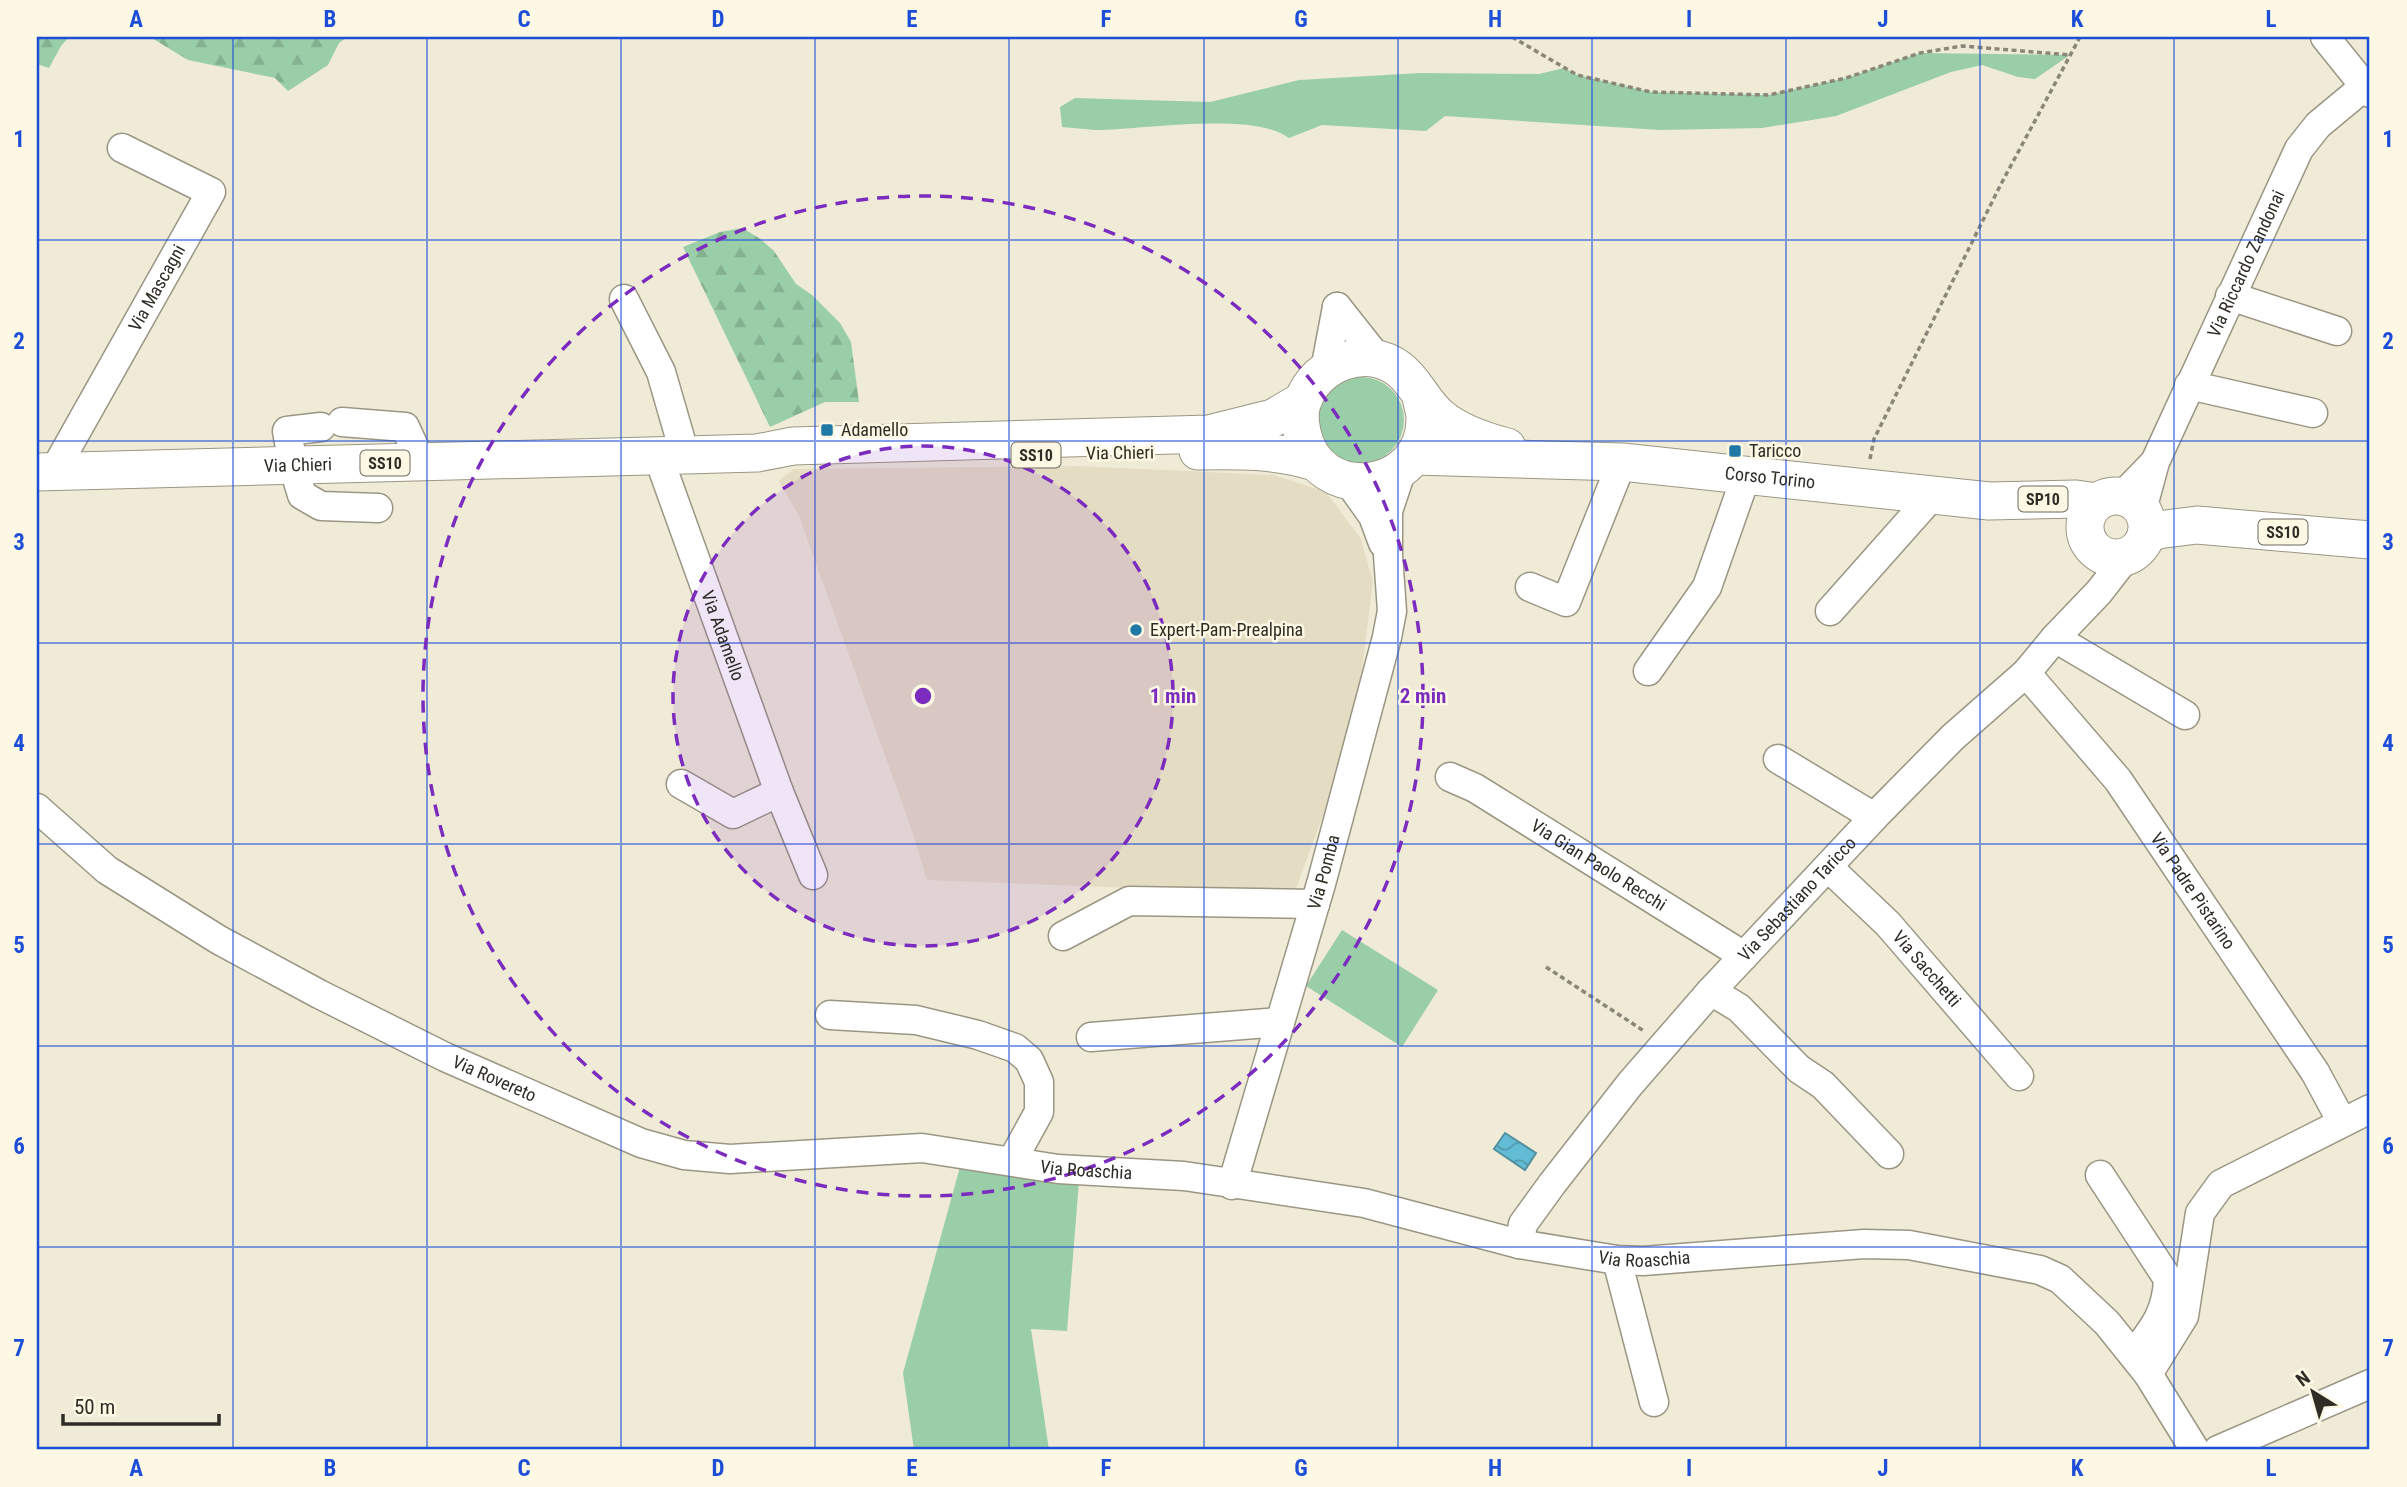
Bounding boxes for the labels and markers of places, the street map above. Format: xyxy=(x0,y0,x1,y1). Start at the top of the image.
place label: Adamello xyxy=(841,419,908,440)
marker: Adamello xyxy=(819,422,835,438)
place label: Taricco xyxy=(1749,440,1801,461)
marker: Taricco xyxy=(1727,443,1743,459)
place label: Expert-Pam-Prealpina xyxy=(1150,619,1303,640)
marker: Expert-Pam-Prealpina xyxy=(1128,622,1144,638)
centre of rings xyxy=(911,684,935,708)

